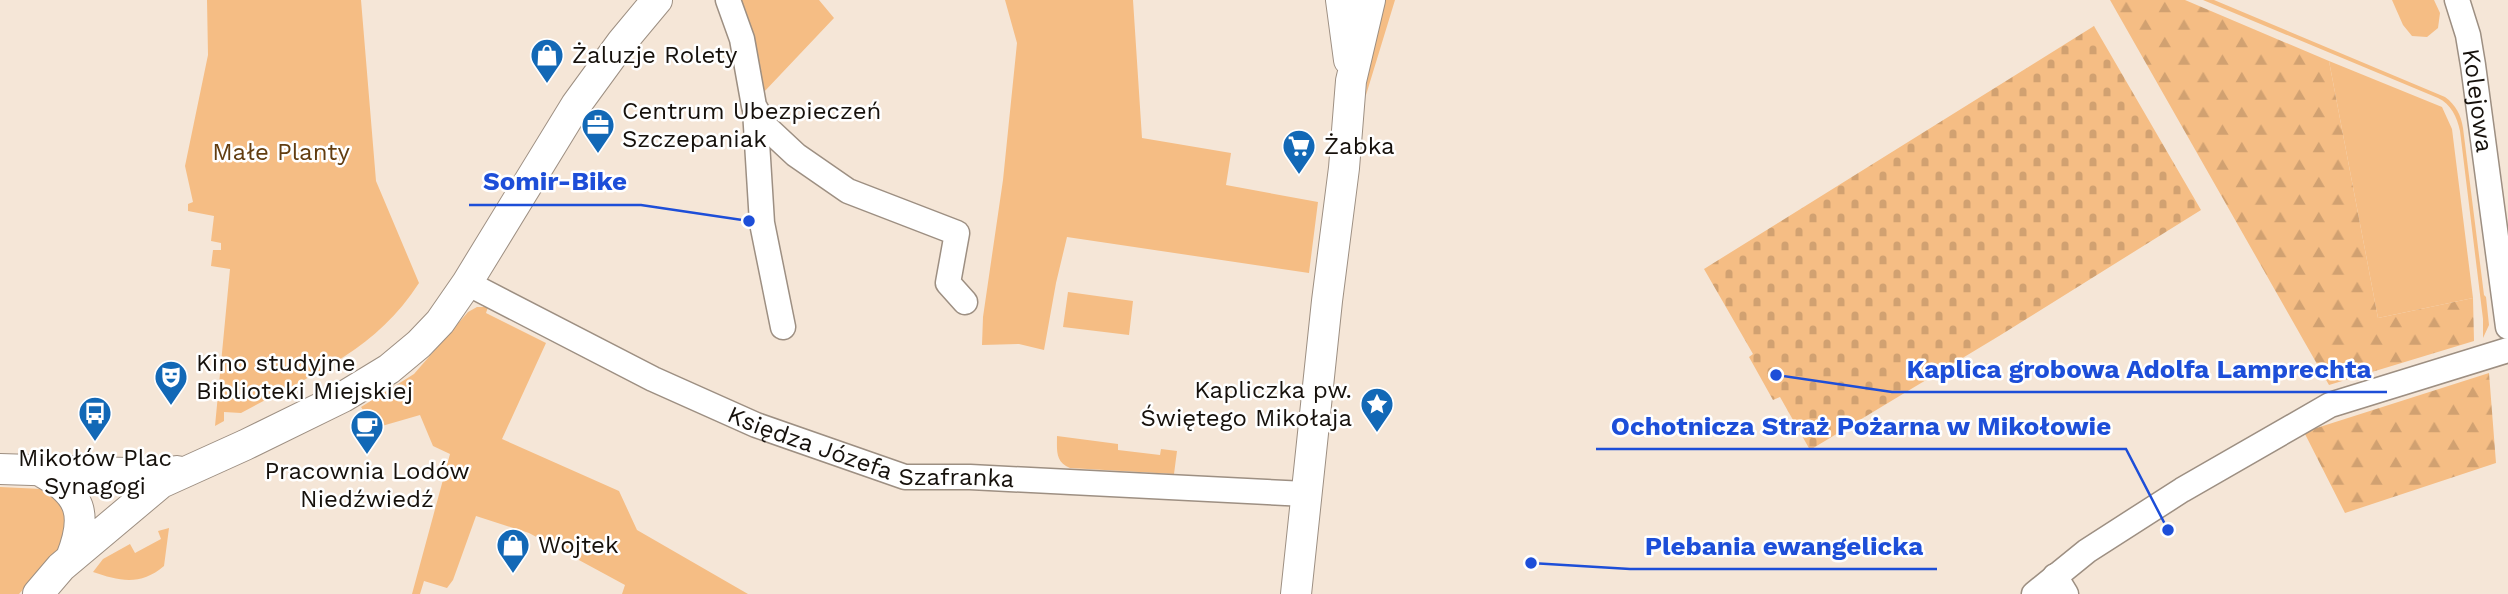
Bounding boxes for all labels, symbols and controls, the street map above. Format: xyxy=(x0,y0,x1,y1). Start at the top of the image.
shop icon: Żaluzje Rolety xyxy=(528,36,566,85)
place label: Żaluzje Rolety xyxy=(572,41,738,69)
street label: Kolejowa xyxy=(2457,47,2499,154)
place label: Centrum Ubezpieczeń Szczepaniak xyxy=(622,97,881,153)
office icon: Centrum Ubezpieczeń Szczepaniak xyxy=(579,106,617,155)
supermarket icon: Żabka xyxy=(1280,127,1318,176)
place label: Żabka xyxy=(1324,132,1395,160)
park label: Małe Planty xyxy=(212,138,350,166)
callout: Somir-Bike xyxy=(469,158,641,205)
text: Somir-Bike xyxy=(483,166,627,196)
callout: Kaplica grobowa Adolfa Lamprechta xyxy=(1892,345,2387,392)
place label: Kino studyjne Biblioteki Miejskiej xyxy=(196,349,413,405)
text: Kaplica grobowa Adolfa Lamprechta xyxy=(1906,354,2372,384)
theatre icon: Kino studyjne Biblioteki Miejskiej xyxy=(152,358,190,407)
place label: Kapliczka pw. Świętego Mikołaja xyxy=(1140,376,1352,432)
place icon: Kapliczka pw. Świętego Mikołaja xyxy=(1358,385,1396,434)
bus stop icon: Mikołów Plac Synagogi xyxy=(76,394,114,443)
street label: Księdza Józefa Szafranka xyxy=(723,400,1015,493)
callout: Ochotnicza Straż Pożarna w Mikołowie xyxy=(1596,402,2126,449)
cafe icon: Pracownia Lodów Niedźwiedź xyxy=(348,407,386,456)
text: Ochotnicza Straż Pożarna w Mikołowie xyxy=(1611,411,2111,441)
place label: Mikołów Plac Synagogi xyxy=(18,444,172,500)
place label: Pracownia Lodów Niedźwiedź xyxy=(264,457,470,513)
callout: Plebania ewangelicka xyxy=(1630,522,1937,569)
shop icon: Wojtek xyxy=(494,526,532,575)
place label: Wojtek xyxy=(538,531,619,559)
text: Plebania ewangelicka xyxy=(1645,531,1923,561)

